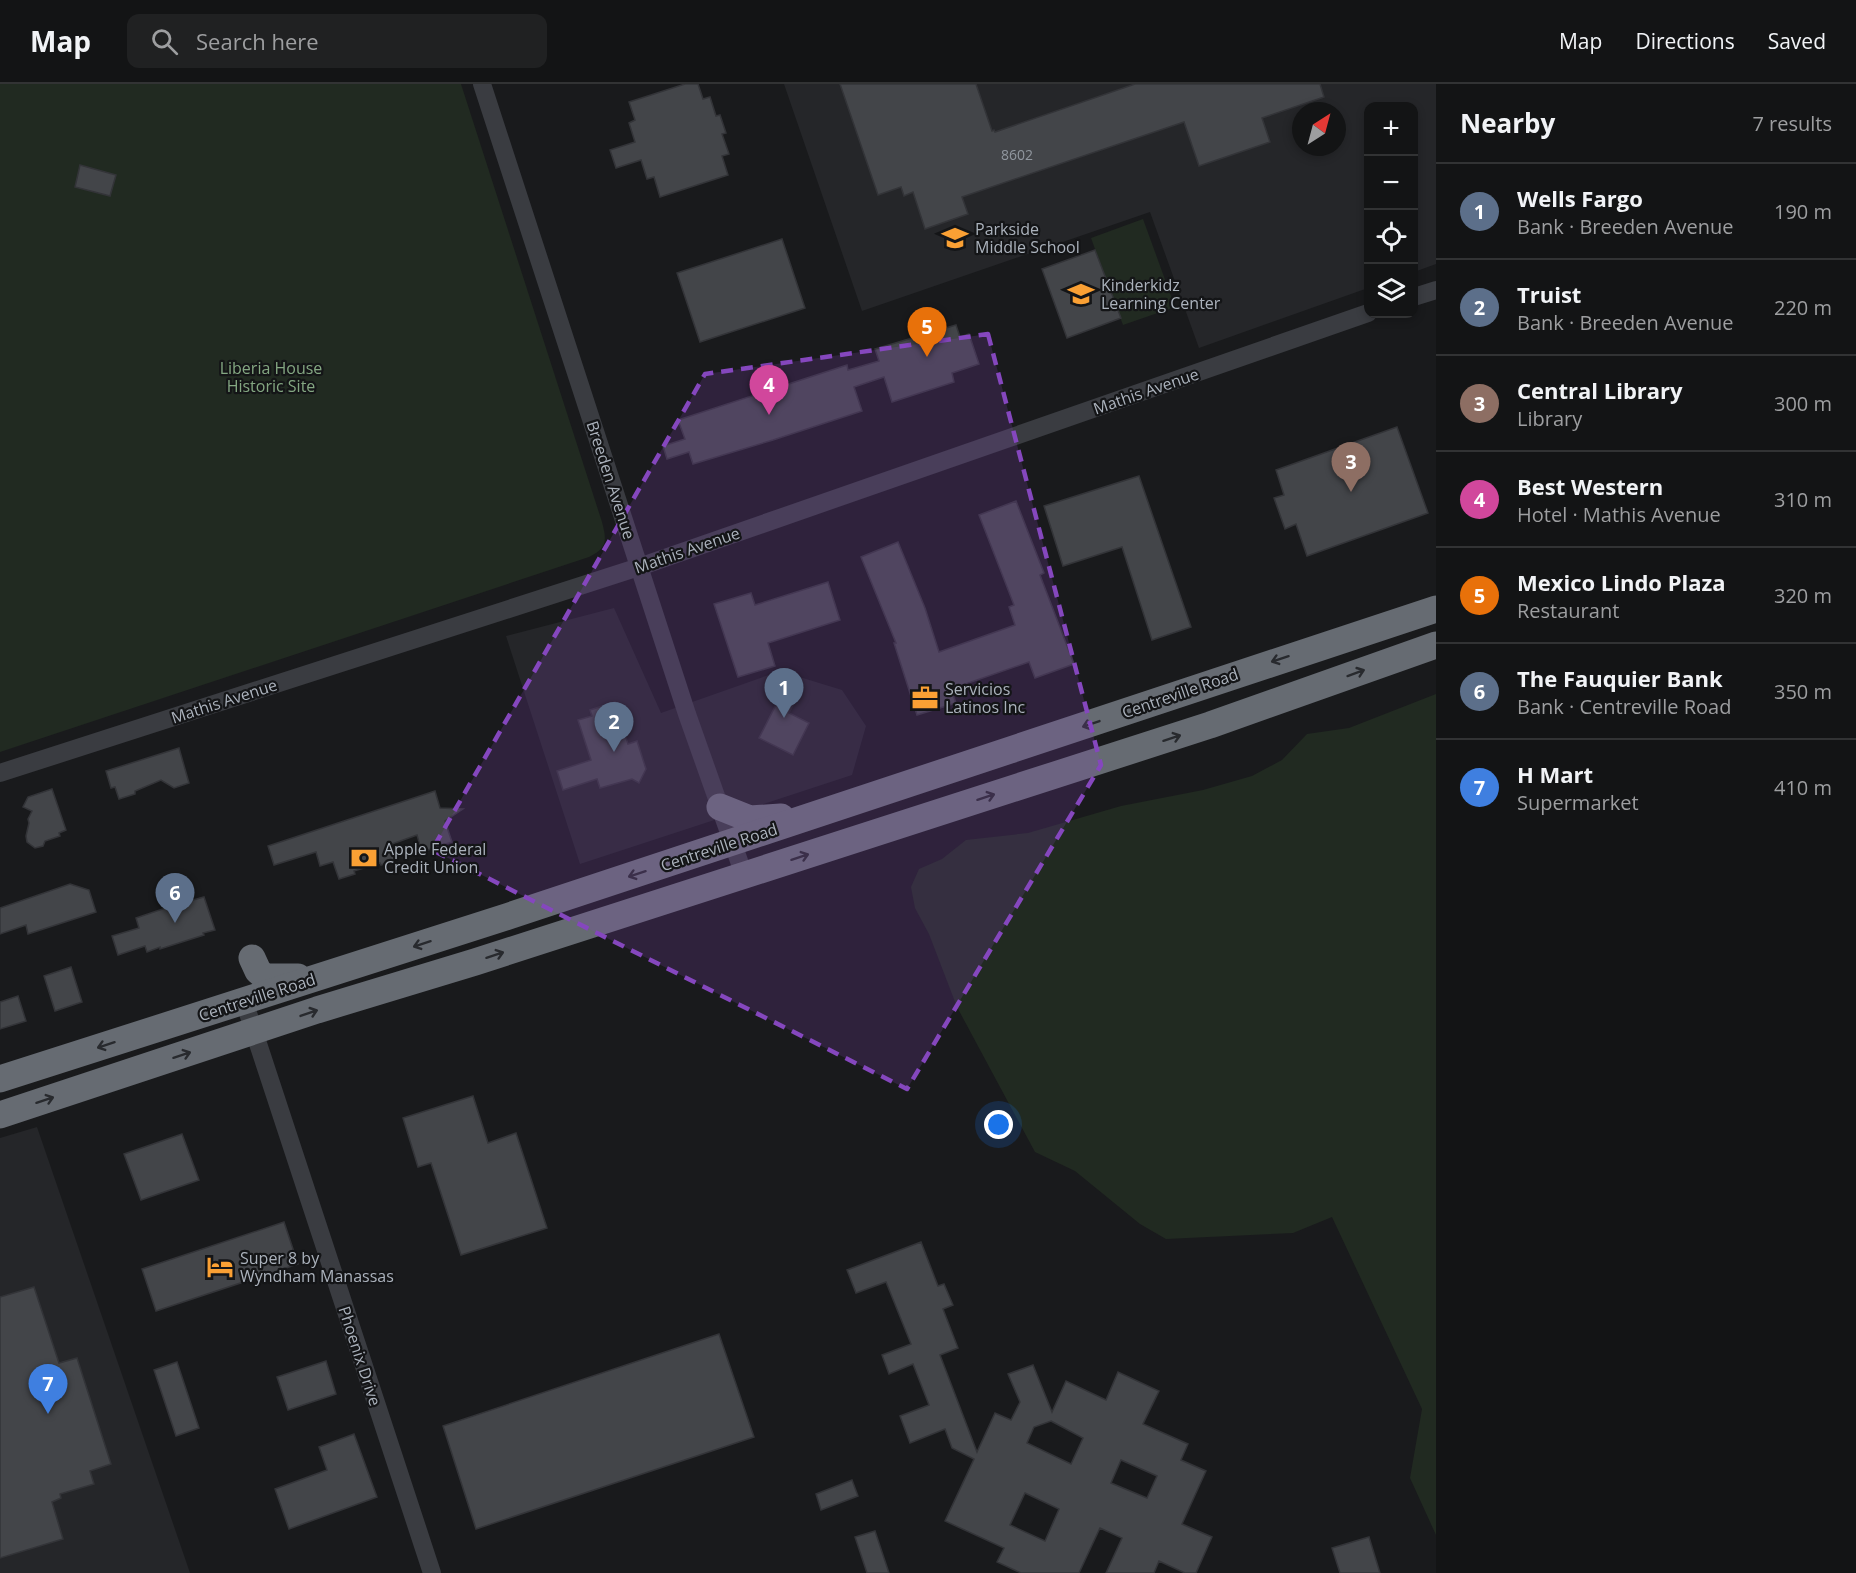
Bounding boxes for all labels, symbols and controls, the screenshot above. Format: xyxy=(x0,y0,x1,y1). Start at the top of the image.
search box xyxy=(127,14,547,68)
text: Map xyxy=(30,22,91,60)
icon: search xyxy=(148,25,181,58)
text: Search here xyxy=(196,26,319,56)
text: Map xyxy=(1559,27,1602,55)
text: Directions xyxy=(1635,27,1735,55)
text: Saved xyxy=(1768,27,1826,55)
north arrow xyxy=(1292,102,1346,156)
map controls xyxy=(1364,102,1418,318)
button: + xyxy=(1364,102,1418,156)
text: Nearby xyxy=(1460,105,1555,141)
text: 7 results xyxy=(1752,110,1832,137)
house number: 8602 xyxy=(1001,145,1033,164)
button: − xyxy=(1364,156,1418,210)
text: Wells Fargo xyxy=(1517,183,1643,213)
text: 1 xyxy=(1474,198,1485,225)
text: 190 m xyxy=(1774,198,1832,225)
button: locate xyxy=(1364,210,1418,264)
text: Bank · Breeden Avenue xyxy=(1517,213,1734,240)
place label: Parkside Middle School xyxy=(975,218,1080,258)
school or university icon: Parkside Middle School xyxy=(940,223,970,253)
button: layers xyxy=(1364,264,1418,318)
place label: Kinderkidz Learning Center xyxy=(1101,274,1221,314)
school or university icon: Kinderkidz Learning Center xyxy=(1066,279,1096,309)
text: Truist xyxy=(1517,279,1581,309)
text: 2 xyxy=(1474,294,1485,321)
text: 220 m xyxy=(1774,294,1832,321)
pin: 5 xyxy=(908,308,946,357)
text: Bank · Breeden Avenue xyxy=(1517,309,1734,336)
park label: Liberia House Historic Site xyxy=(220,357,322,397)
street label: Mathis Avenue xyxy=(1090,363,1202,419)
pin: 4 xyxy=(750,366,788,415)
text: Central Library xyxy=(1517,375,1683,405)
text: 3 xyxy=(1474,390,1485,417)
text: 300 m xyxy=(1774,390,1832,417)
text: Library xyxy=(1517,405,1582,432)
street label: Breeden Avenue xyxy=(581,418,641,542)
pin: 3 xyxy=(1332,442,1370,492)
text: Best Western xyxy=(1517,471,1663,501)
text: 4 xyxy=(1474,486,1485,513)
text: 310 m xyxy=(1774,486,1832,513)
text: Hotel · Mathis Avenue xyxy=(1517,501,1721,528)
street label: Mathis Avenue xyxy=(631,522,743,578)
text: Mexico Lindo Plaza xyxy=(1517,567,1726,597)
text: 5 xyxy=(1474,582,1485,609)
text: 320 m xyxy=(1774,582,1832,609)
text: Restaurant xyxy=(1517,597,1619,624)
one-way arrow xyxy=(1271,654,1290,665)
street label: Centreville Road xyxy=(1119,663,1241,723)
text: The Fauquier Bank xyxy=(1517,663,1723,693)
one-way arrow xyxy=(1346,667,1365,678)
pin: 1 xyxy=(764,668,804,718)
street label: Mathis Avenue xyxy=(168,673,280,729)
place label: Servicios Latinos Inc xyxy=(945,678,1025,718)
text: 6 xyxy=(1474,678,1485,705)
text: 350 m xyxy=(1774,678,1832,705)
office icon: Servicios Latinos Inc xyxy=(910,683,940,713)
text: Bank · Centreville Road xyxy=(1517,693,1731,720)
pin: 2 xyxy=(594,702,634,752)
one-way arrow xyxy=(1082,719,1101,730)
one-way arrow xyxy=(1162,731,1181,742)
text: H Mart xyxy=(1517,759,1593,789)
text: 7 xyxy=(1474,774,1485,801)
text: 410 m xyxy=(1774,774,1832,801)
text: Supermarket xyxy=(1517,789,1639,816)
one-way arrow xyxy=(976,791,995,802)
street label: Centreville Road xyxy=(658,818,780,876)
place label: Apple Federal Credit Union xyxy=(384,838,486,878)
bank icon: Apple Federal Credit Union xyxy=(349,843,379,873)
one-way arrow xyxy=(790,850,809,861)
one-way arrow xyxy=(628,869,647,880)
pin: 6 xyxy=(156,874,195,923)
one-way arrow xyxy=(413,939,432,950)
one-way arrow xyxy=(486,949,504,960)
street label: Centreville Road xyxy=(196,968,318,1026)
one-way arrow xyxy=(299,1006,318,1017)
one-way arrow xyxy=(97,1040,116,1051)
one-way arrow xyxy=(172,1049,191,1060)
one-way arrow xyxy=(35,1093,54,1104)
your location xyxy=(984,1110,1013,1139)
place label: Super 8 by Wyndham Manassas xyxy=(240,1247,394,1287)
hotel icon: Super 8 by Wyndham Manassas xyxy=(205,1252,235,1282)
street label: Phoenix Drive xyxy=(334,1303,386,1409)
pin: 7 xyxy=(28,1364,68,1414)

